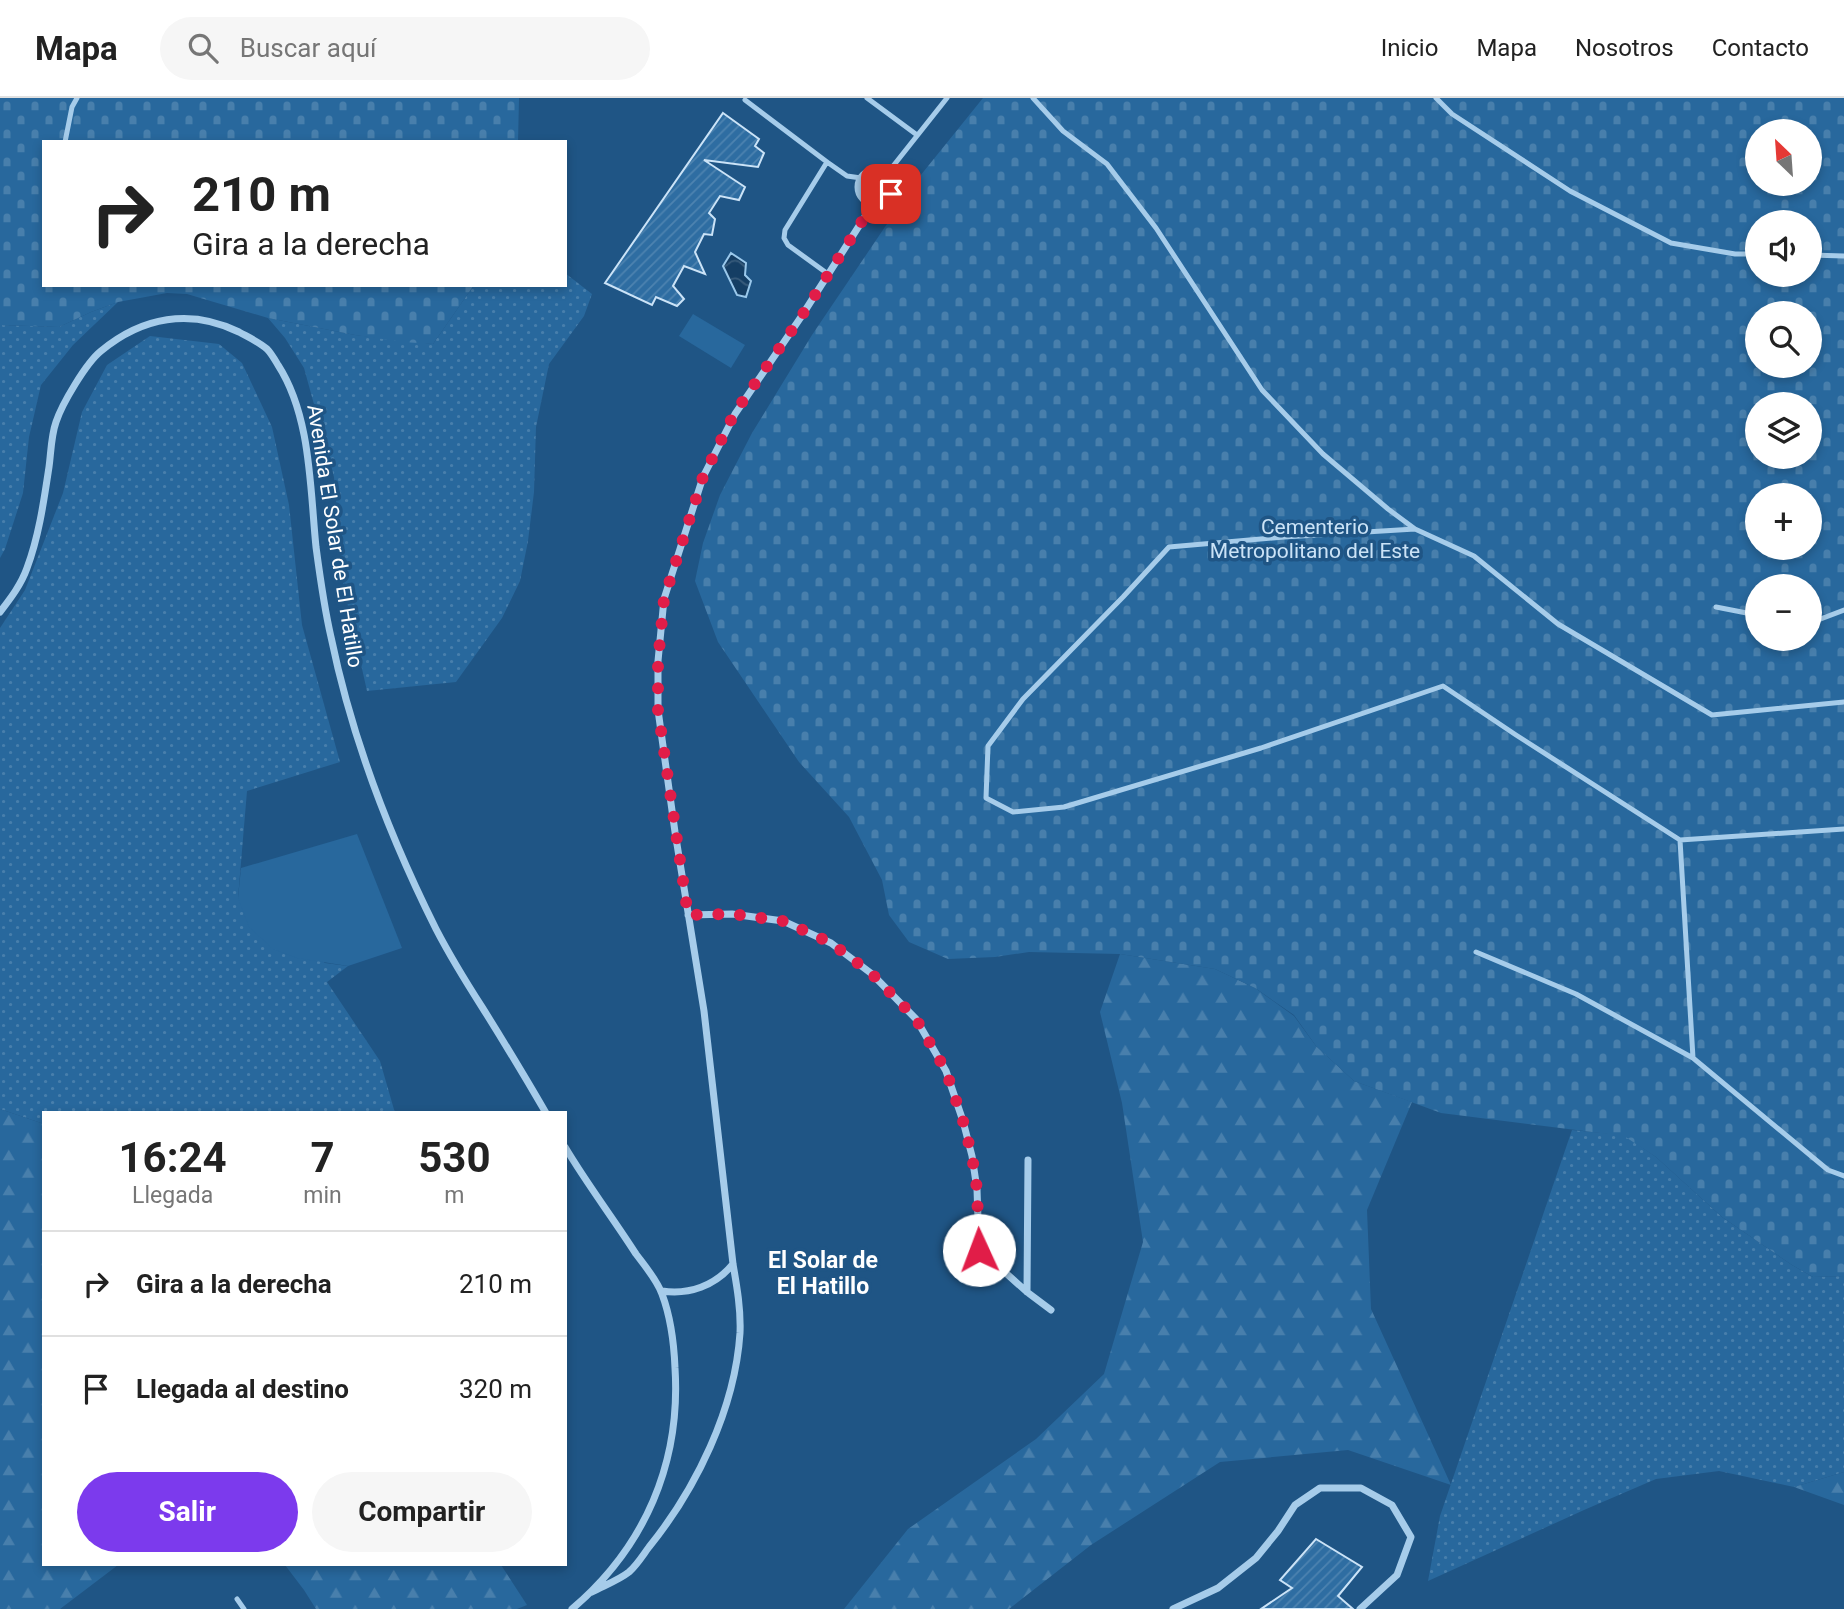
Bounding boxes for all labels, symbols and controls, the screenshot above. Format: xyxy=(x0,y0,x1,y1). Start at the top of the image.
search box xyxy=(160,17,650,80)
text: Mapa xyxy=(35,29,118,68)
icon: search xyxy=(184,29,222,67)
text: Buscar aquí xyxy=(240,33,376,63)
text: Inicio xyxy=(1381,34,1438,62)
text: Mapa xyxy=(1476,34,1537,62)
text: Nosotros xyxy=(1575,34,1674,62)
text: Contacto xyxy=(1712,34,1809,62)
north arrow xyxy=(1745,119,1822,196)
map controls xyxy=(1745,119,1822,651)
pin xyxy=(861,164,921,224)
text: 210 m xyxy=(192,166,331,223)
icon: right xyxy=(77,168,168,259)
icon: arrive xyxy=(872,175,910,213)
button: sound xyxy=(1745,210,1822,287)
text: Gira a la derecha xyxy=(192,225,430,263)
button: search xyxy=(1745,301,1822,378)
button: layers xyxy=(1745,392,1822,469)
street label: Avenida El Solar de El Hatillo xyxy=(302,403,368,669)
button: + xyxy=(1745,483,1822,560)
park label: Cementerio Metropolitano del Este xyxy=(1210,515,1420,563)
button: − xyxy=(1745,574,1822,651)
text: 16:24 xyxy=(119,1133,227,1182)
text: 7 xyxy=(310,1133,335,1182)
text: 530 xyxy=(418,1133,491,1182)
text: Llegada xyxy=(132,1182,213,1209)
text: min xyxy=(303,1182,342,1209)
text: m xyxy=(444,1182,464,1209)
position arrow xyxy=(942,1213,1016,1287)
district label: El Solar de El Hatillo xyxy=(768,1247,878,1300)
icon: right xyxy=(77,1265,115,1303)
text: Gira a la derecha xyxy=(136,1269,332,1299)
text: 210 m xyxy=(459,1269,532,1299)
icon: arrive xyxy=(77,1370,115,1408)
text: Llegada al destino xyxy=(136,1374,349,1404)
text: 320 m xyxy=(459,1374,532,1404)
button: Salir xyxy=(77,1472,298,1552)
button: Compartir xyxy=(312,1472,532,1552)

